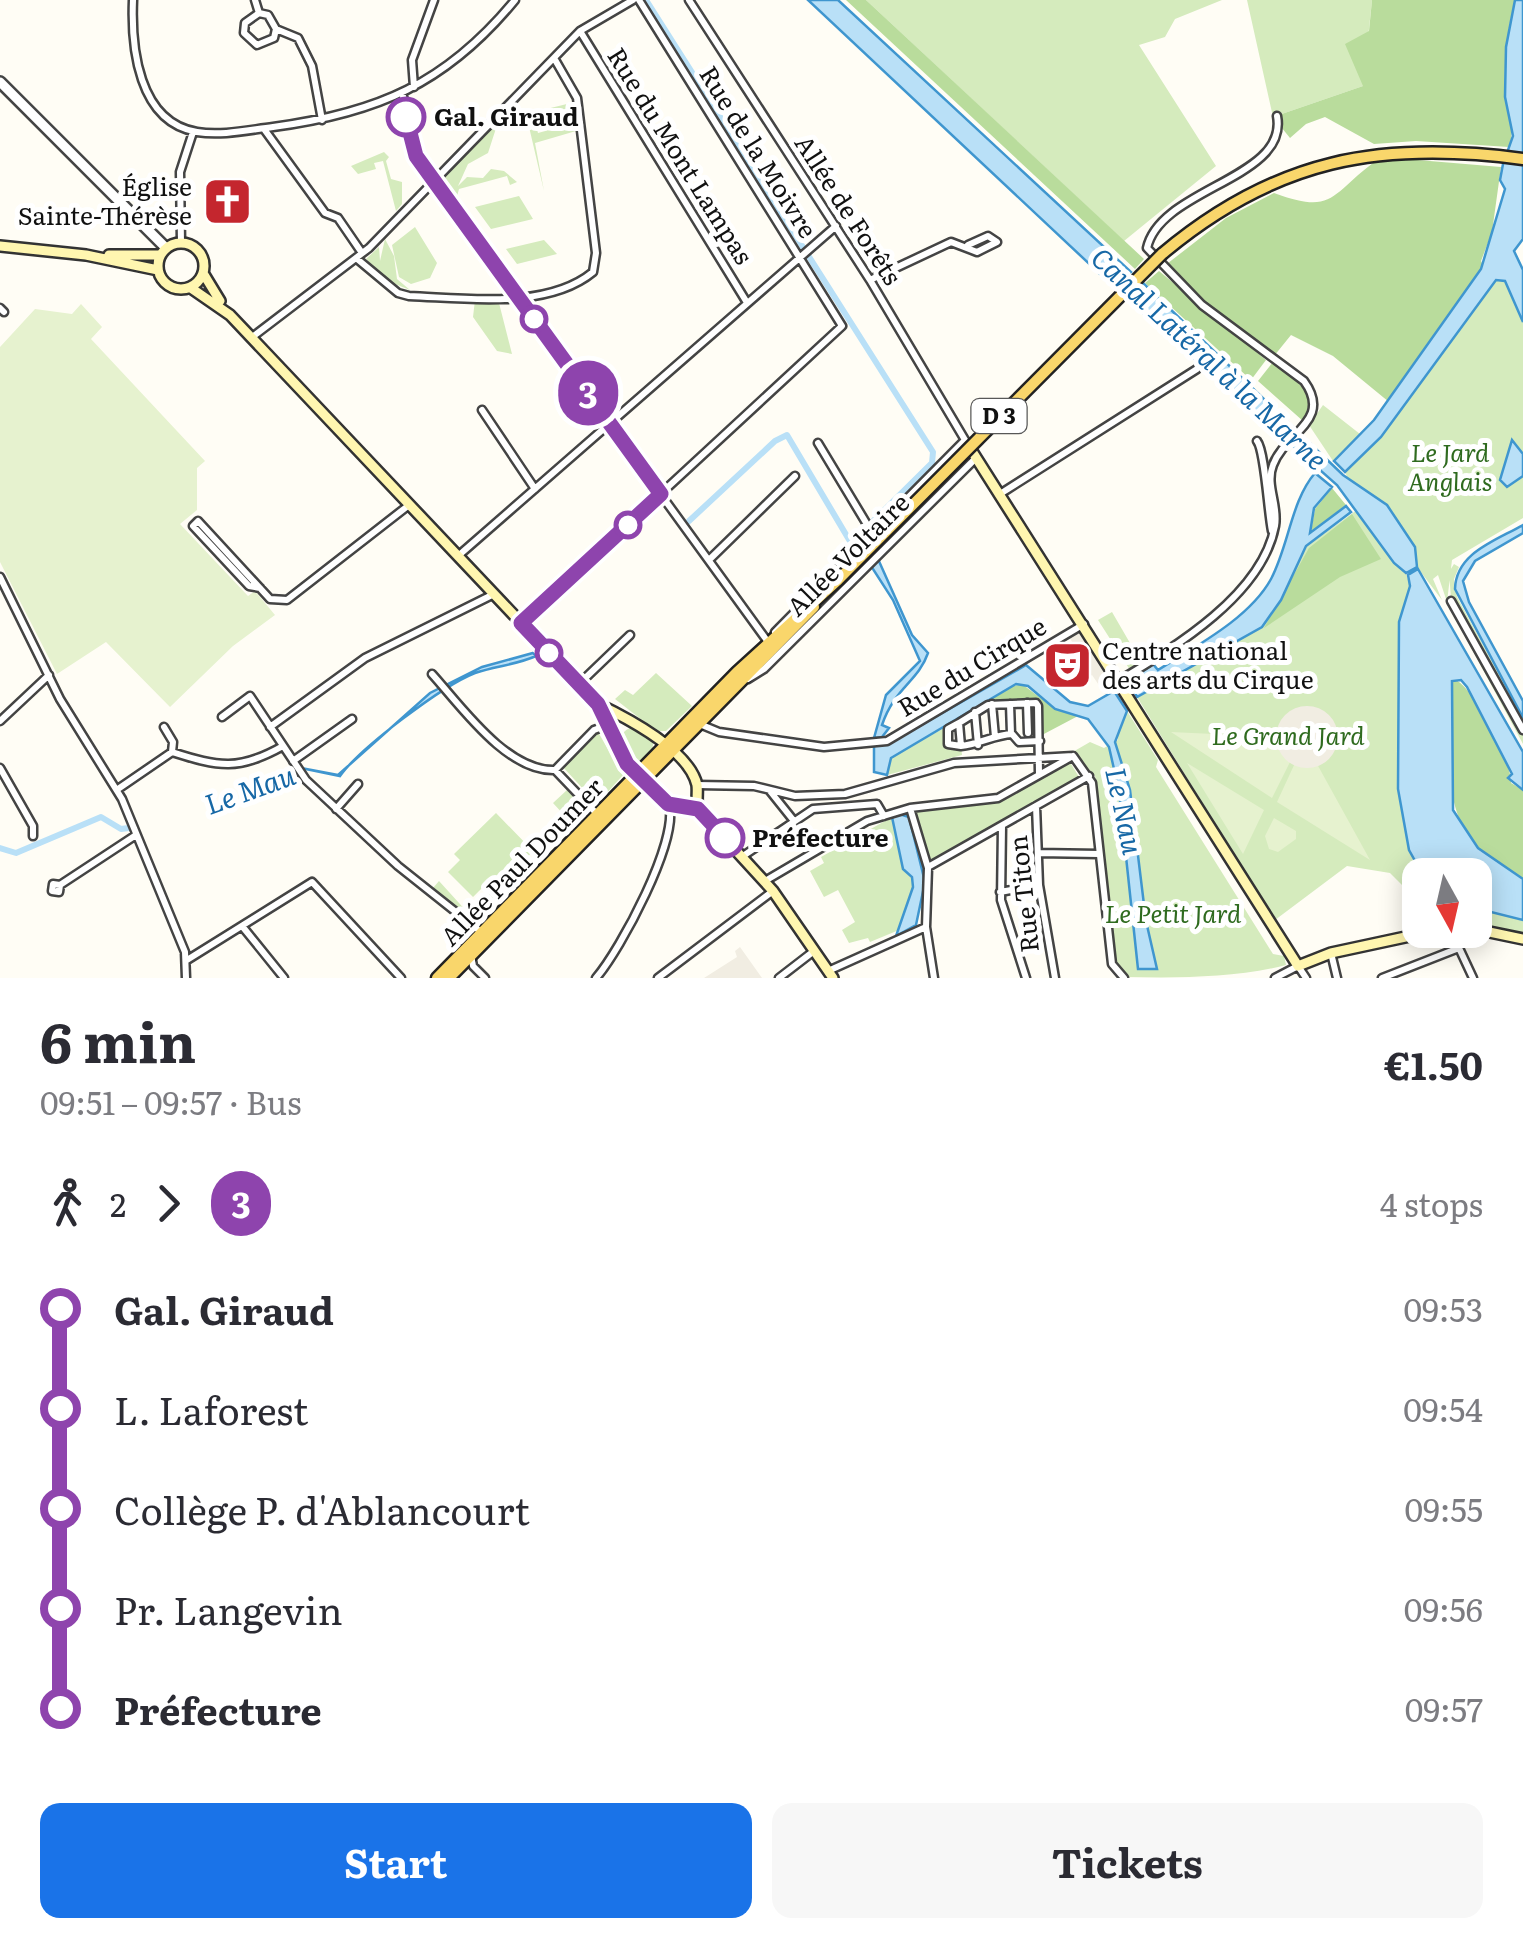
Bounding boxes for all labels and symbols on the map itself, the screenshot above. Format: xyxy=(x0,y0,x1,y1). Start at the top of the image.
street label: Rue du Mont Lampas xyxy=(599,40,763,271)
street label: Rue de la Moivre xyxy=(691,58,827,244)
place label: Gal. Giraud xyxy=(434,97,579,134)
marker: Gal. Giraud xyxy=(387,98,425,136)
street label: Allée de Forêts xyxy=(787,127,912,292)
place label: Église Sainte-Thérèse xyxy=(18,167,192,233)
church icon: Église Sainte-Thérèse xyxy=(201,175,253,227)
water label: Canal Latéral à la Marne xyxy=(1083,236,1338,479)
unlabelled marker xyxy=(521,306,547,332)
line badge: 3 xyxy=(556,360,620,426)
road number: D 3 xyxy=(972,399,1026,433)
park label: Le Jard Anglais xyxy=(1408,433,1492,499)
street label: Allée Voltaire xyxy=(777,484,917,624)
unlabelled marker xyxy=(615,512,641,538)
street label: Rue du Cirque xyxy=(890,607,1053,725)
place label: Centre national des arts du Cirque xyxy=(1102,631,1314,697)
theatre icon: Centre national des arts du Cirque xyxy=(1041,639,1093,691)
unlabelled marker xyxy=(536,640,562,666)
park label: Le Grand Jard xyxy=(1211,716,1365,753)
water label: Le Mau xyxy=(198,752,301,824)
water label: Le Nau xyxy=(1096,763,1156,858)
street label: Allée Paul Doumer xyxy=(431,768,611,953)
place label: Préfecture xyxy=(752,818,889,855)
marker: Préfecture xyxy=(706,819,744,857)
street label: Rue Titon xyxy=(998,834,1047,955)
north arrow xyxy=(1402,858,1492,948)
park label: Le Petit Jard xyxy=(1105,894,1242,931)

